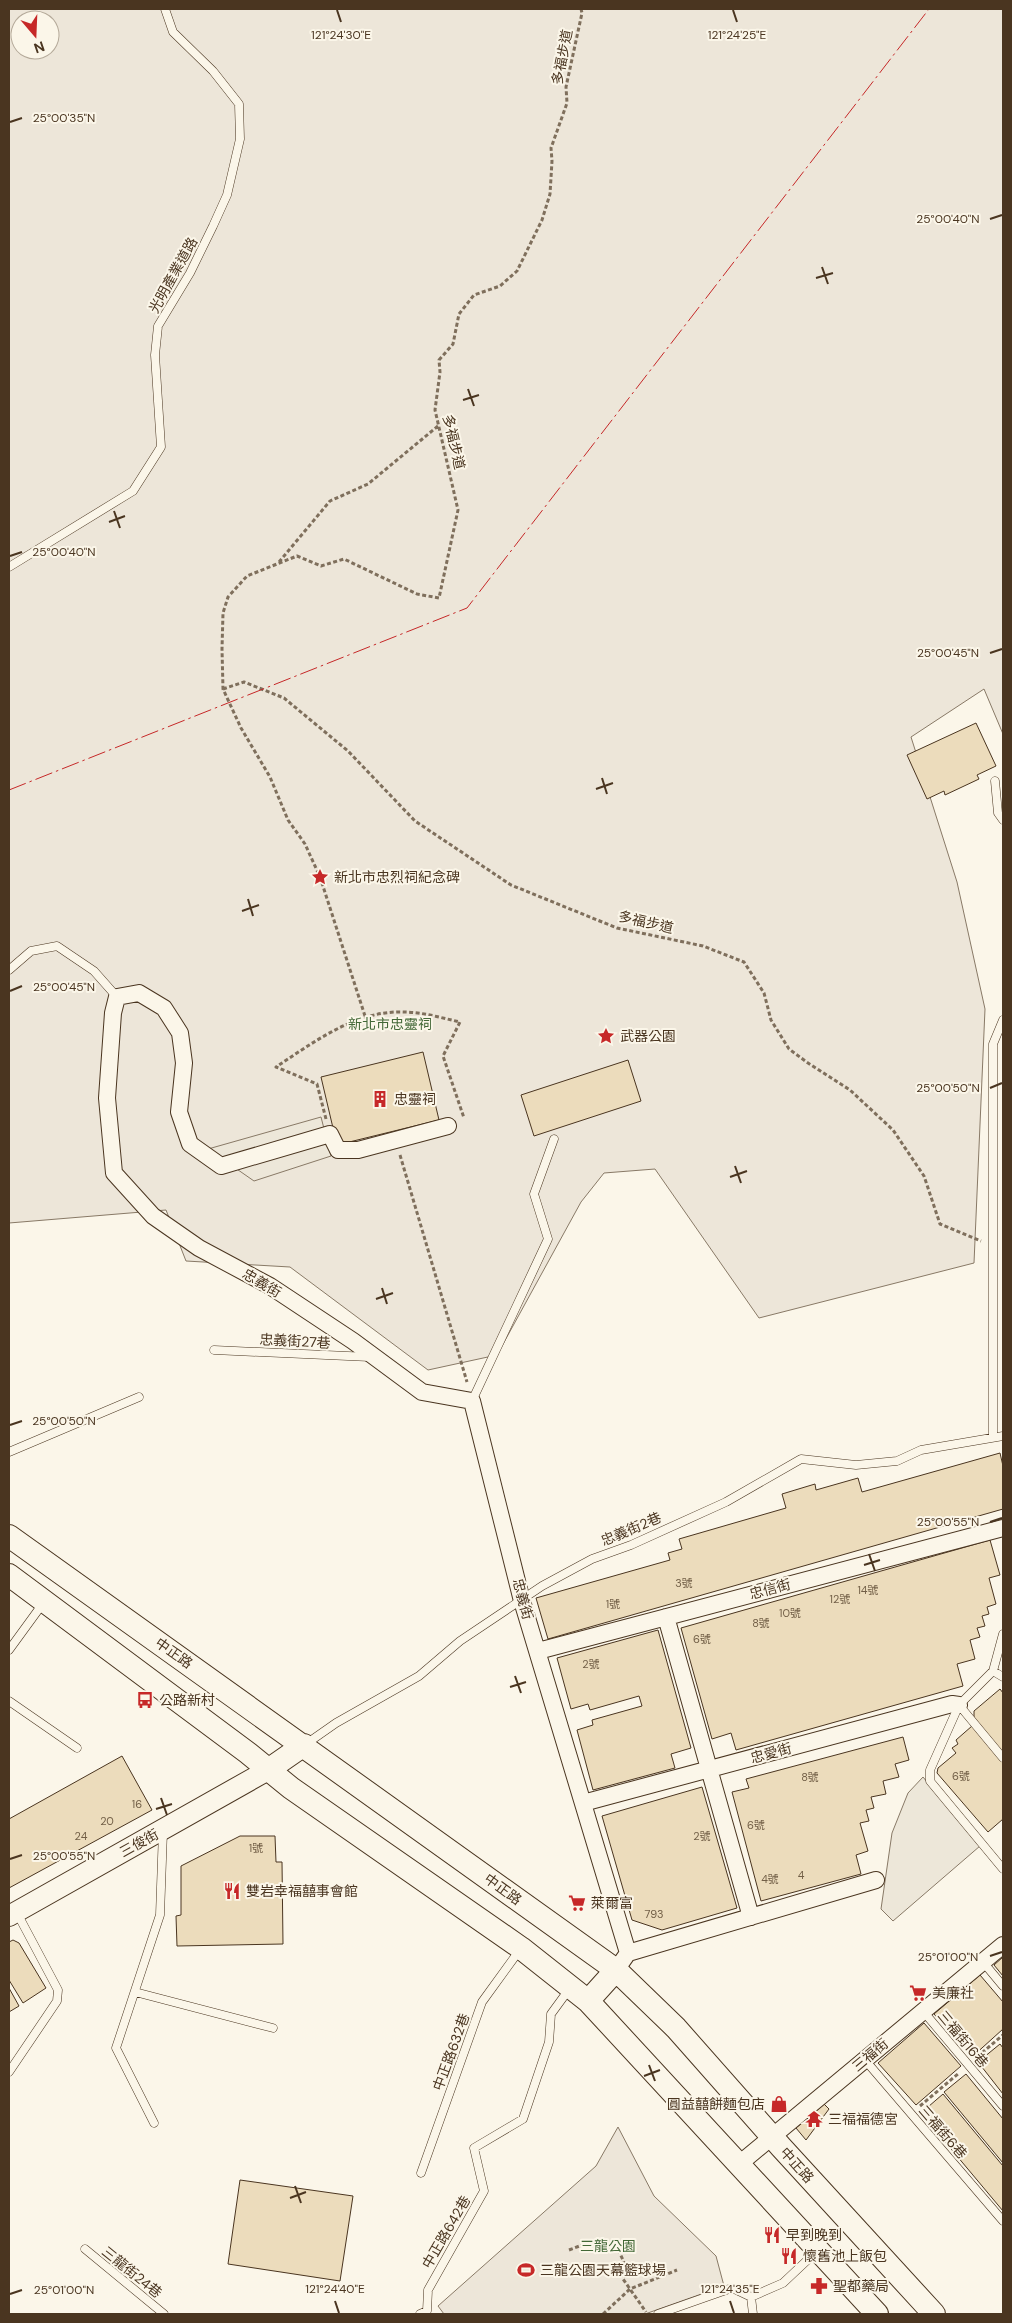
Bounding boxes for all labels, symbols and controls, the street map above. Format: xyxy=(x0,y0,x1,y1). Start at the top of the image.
north arrow xyxy=(10,10,60,60)
text: 121°24'30"E xyxy=(311,27,371,43)
text: 121°24'25"E xyxy=(708,27,767,43)
street label: 多福步道 xyxy=(548,28,576,86)
text: N xyxy=(31,37,47,57)
text: 25°00'35"N xyxy=(33,110,95,126)
text: 25°00'40"N xyxy=(916,211,980,227)
street label: 光明產業道路 xyxy=(145,234,201,316)
street label: 多福步道 xyxy=(439,413,469,471)
text: 25°00'40"N xyxy=(32,544,96,560)
text: 25°00'45"N xyxy=(917,645,979,661)
place icon: 新北市忠烈祠紀念碑 xyxy=(310,867,330,887)
place label: 新北市忠烈祠紀念碑 xyxy=(334,868,460,886)
street label: 多福步道 xyxy=(617,907,675,937)
text: 25°00'45"N xyxy=(33,979,95,995)
park label: 新北市忠靈祠 xyxy=(348,1015,432,1033)
place icon: 武器公園 xyxy=(596,1026,616,1046)
place label: 武器公園 xyxy=(620,1027,676,1045)
text: 25°00'50"N xyxy=(916,1080,980,1096)
building icon: 忠靈祠 xyxy=(370,1089,390,1109)
place label: 忠靈祠 xyxy=(394,1090,436,1108)
street label: 忠義街 xyxy=(239,1265,285,1301)
street label: 忠義街27巷 xyxy=(259,1330,331,1352)
text: 25°00'50"N xyxy=(32,1413,96,1429)
street label: 忠義街2巷 xyxy=(598,1508,664,1550)
text: 25°00'55"N xyxy=(917,1514,979,1530)
street label: 忠信街 xyxy=(747,1575,793,1603)
street label: 忠義街 xyxy=(509,1576,537,1622)
house number: 3號 xyxy=(675,1576,693,1590)
house number: 14號 xyxy=(857,1583,879,1597)
house number: 12號 xyxy=(830,1592,850,1606)
house number: 1號 xyxy=(606,1597,620,1611)
house number: 10號 xyxy=(779,1606,801,1620)
house number: 8號 xyxy=(752,1616,770,1630)
house number: 6號 xyxy=(693,1632,711,1646)
street label: 中正路 xyxy=(152,1634,196,1672)
house number: 2號 xyxy=(582,1657,600,1671)
bus stop icon: 公路新村 xyxy=(135,1690,155,1710)
place label: 公路新村 xyxy=(159,1691,215,1709)
street label: 忠愛街 xyxy=(748,1739,794,1767)
house number: 6號 xyxy=(952,1769,970,1783)
house number: 8號 xyxy=(801,1770,819,1784)
house number: 16 xyxy=(132,1797,142,1811)
house number: 20 xyxy=(100,1814,114,1828)
house number: 6號 xyxy=(747,1818,765,1832)
street label: 三俊街 xyxy=(116,1825,162,1861)
house number: 24 xyxy=(75,1829,88,1843)
house number: 2號 xyxy=(693,1829,711,1843)
house number: 1號 xyxy=(249,1841,263,1855)
text: 25°00'55"N xyxy=(33,1848,95,1864)
house number: 4 xyxy=(798,1868,805,1882)
street label: 中正路 xyxy=(481,1869,525,1909)
house number: 4號 xyxy=(761,1872,779,1886)
restaurant icon: 雙岩幸福囍事會館 xyxy=(222,1881,242,1901)
place label: 雙岩幸福囍事會館 xyxy=(246,1882,358,1900)
supermarket icon: 萊爾富 xyxy=(567,1893,587,1913)
place label: 萊爾富 xyxy=(591,1894,633,1912)
house number: 793 xyxy=(645,1907,663,1921)
text: 25°01'00"N xyxy=(918,1949,978,1965)
supermarket icon: 美廉社 xyxy=(908,1983,928,2003)
place label: 美廉社 xyxy=(932,1984,974,2002)
street label: 三福街16巷 xyxy=(934,2007,992,2071)
street label: 中正路632巷 xyxy=(429,2011,473,2093)
street label: 三福街 xyxy=(848,2035,892,2075)
shop icon: 圓益囍餅麵包店 xyxy=(769,2094,789,2114)
place label: 圓益囍餅麵包店 xyxy=(667,2095,765,2113)
street label: 三福街6巷 xyxy=(915,2102,971,2162)
temple icon: 三福福德宮 xyxy=(804,2109,824,2129)
place label: 三福福德宮 xyxy=(828,2110,898,2128)
street label: 中正路 xyxy=(776,2143,818,2187)
street label: 中正路642巷 xyxy=(418,2192,474,2272)
restaurant icon: 早到晚到 xyxy=(762,2225,782,2245)
place label: 早到晚到 xyxy=(786,2226,842,2244)
park label: 三龍公園 xyxy=(580,2237,636,2255)
street label: 三龍街24巷 xyxy=(98,2242,166,2302)
restaurant icon: 懷舊池上飯包 xyxy=(779,2246,799,2266)
place label: 懷舊池上飯包 xyxy=(803,2247,887,2265)
sports icon: 三龍公園天幕籃球場 xyxy=(516,2260,536,2280)
place label: 三龍公園天幕籃球場 xyxy=(540,2261,666,2279)
pharmacy icon: 聖都藥局 xyxy=(809,2276,829,2296)
place label: 聖都藥局 xyxy=(833,2277,889,2295)
text: 121°24'40"E xyxy=(305,2281,365,2297)
text: 121°24'35"E xyxy=(701,2281,760,2297)
text: 25°01'00"N xyxy=(34,2282,94,2298)

